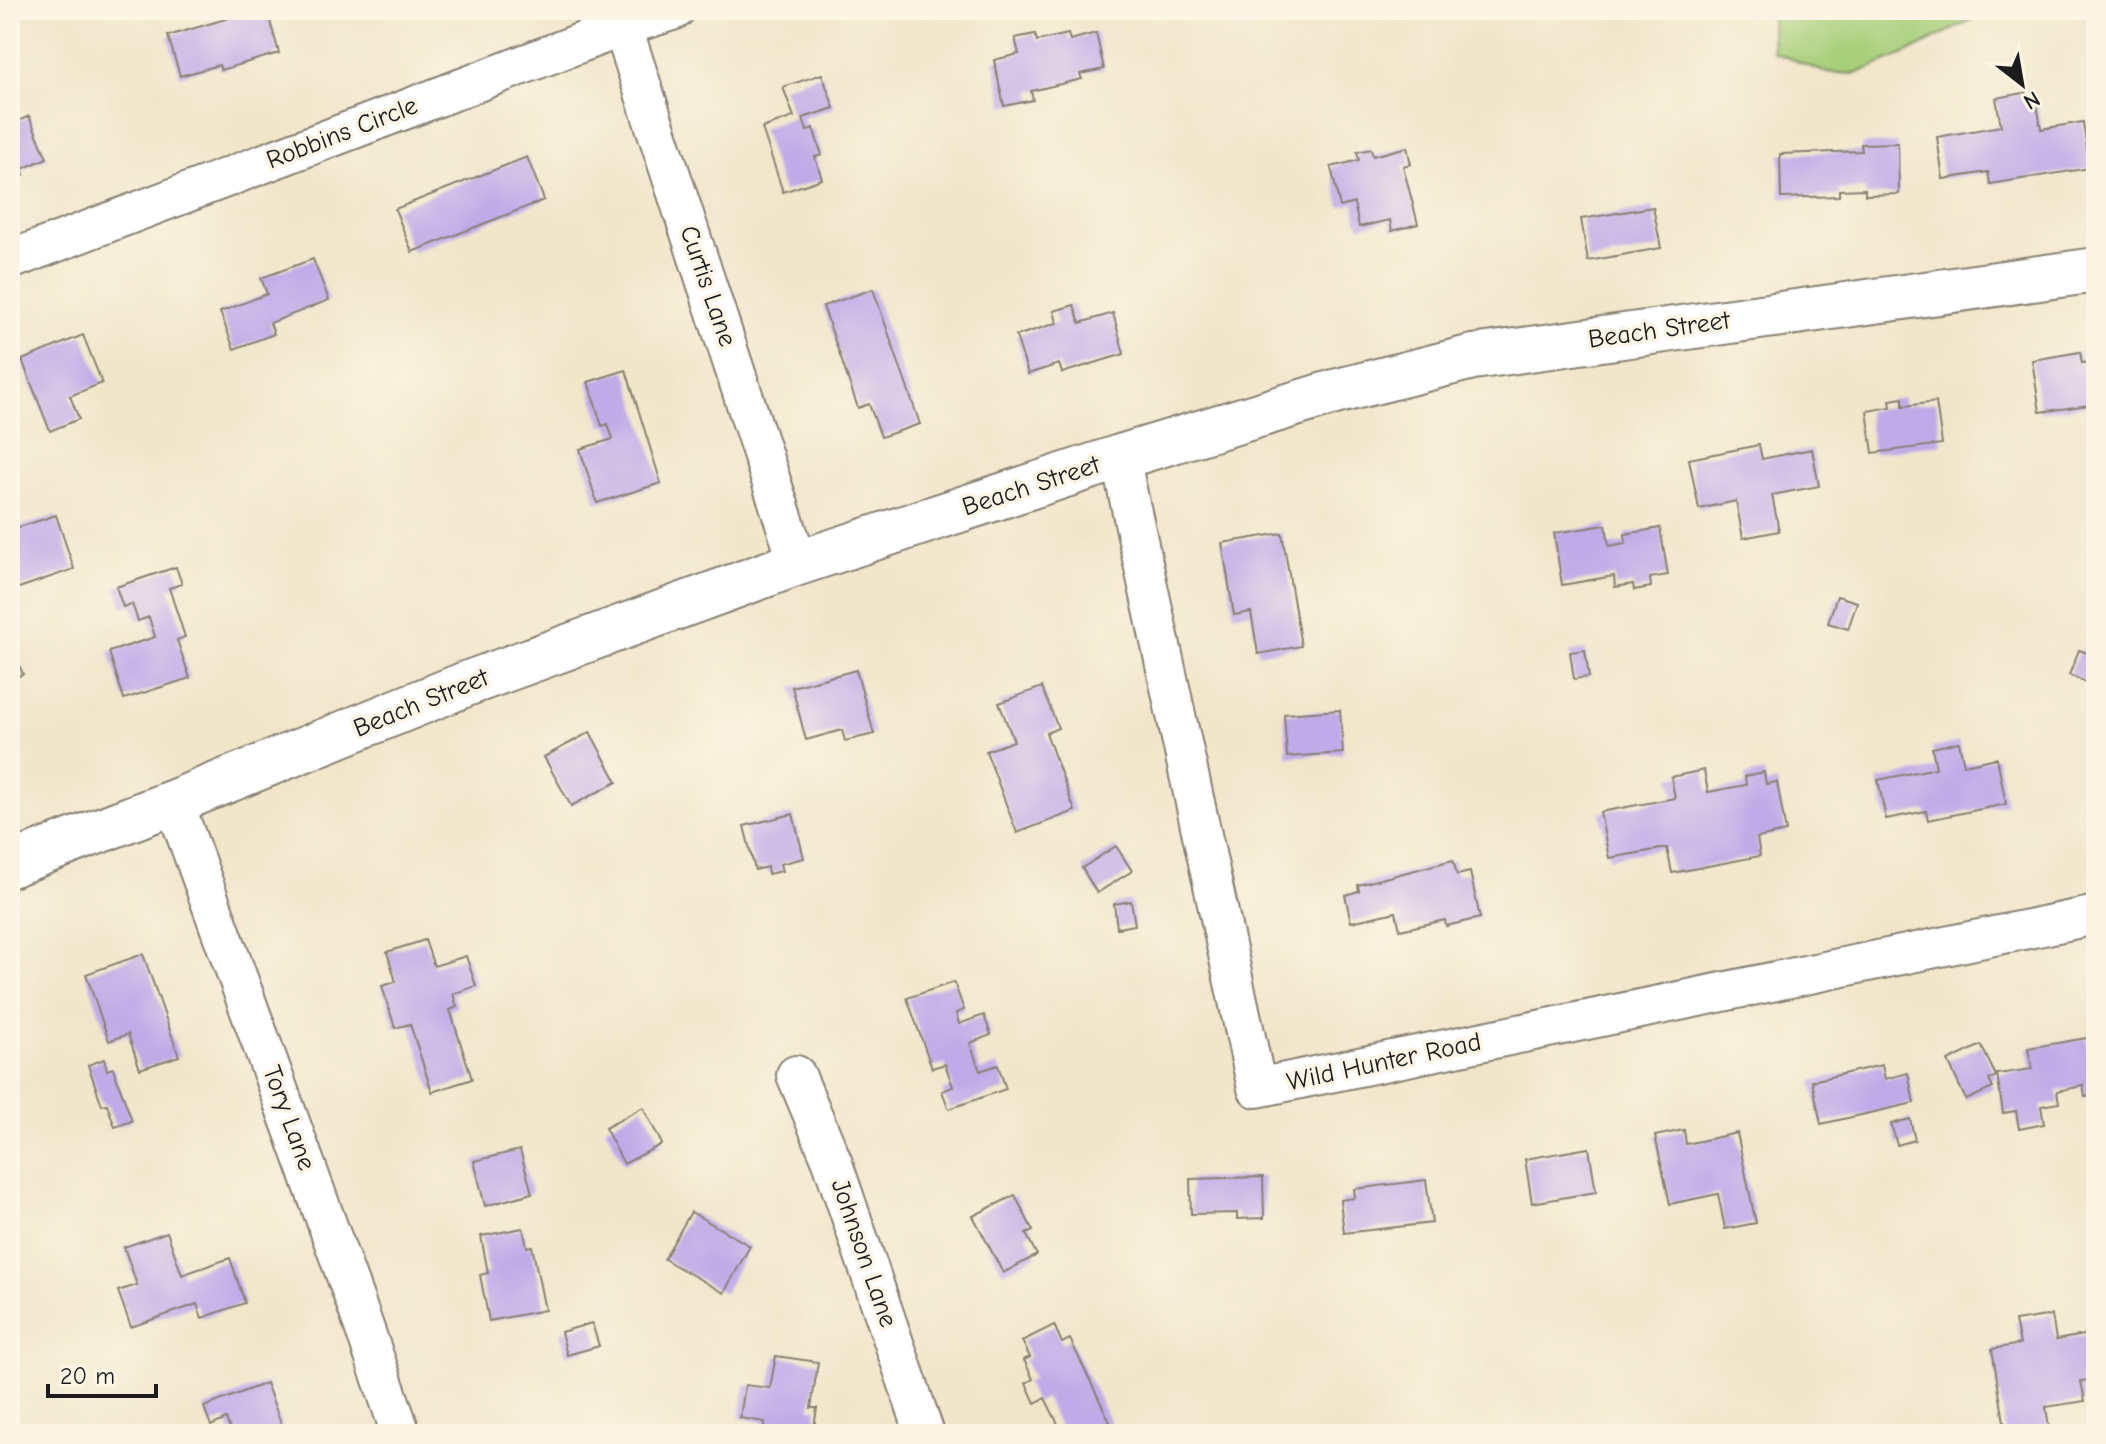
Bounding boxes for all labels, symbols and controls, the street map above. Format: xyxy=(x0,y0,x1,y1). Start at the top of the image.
north arrow xyxy=(1982,44,2062,124)
text: N xyxy=(2019,85,2045,115)
street label: Robbins Circle xyxy=(262,90,422,176)
street label: Curtis Lane xyxy=(673,222,743,350)
street label: Beach Street xyxy=(1586,305,1733,355)
street label: Beach Street xyxy=(958,449,1105,522)
street label: Beach Street xyxy=(349,662,494,744)
street label: Wild Hunter Road xyxy=(1284,1027,1484,1097)
street label: Tory Lane xyxy=(256,1062,322,1174)
street label: Johnson Lane xyxy=(825,1175,903,1331)
scale bar xyxy=(48,1348,156,1398)
text: 20 m xyxy=(60,1362,115,1390)

